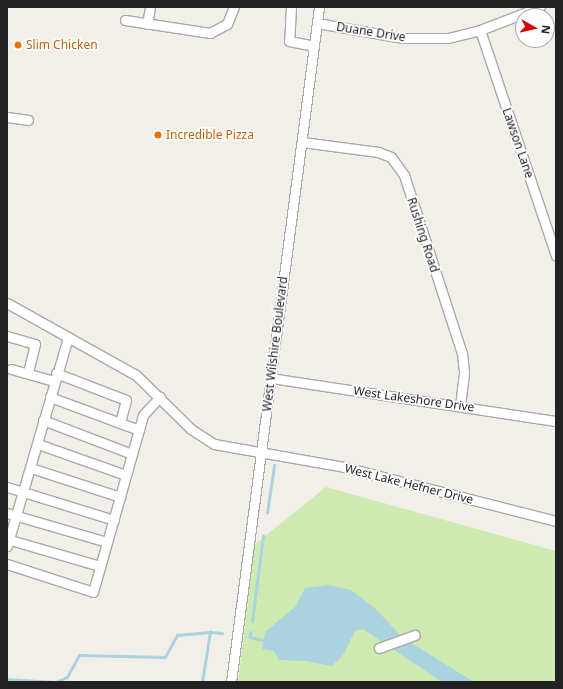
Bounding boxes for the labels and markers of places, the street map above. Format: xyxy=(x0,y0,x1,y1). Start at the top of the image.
place label: Slim Chicken xyxy=(26,38,98,52)
marker: Slim Chicken xyxy=(13,40,23,50)
place label: Incredible Pizza xyxy=(166,128,254,142)
marker: Incredible Pizza xyxy=(153,130,163,140)

